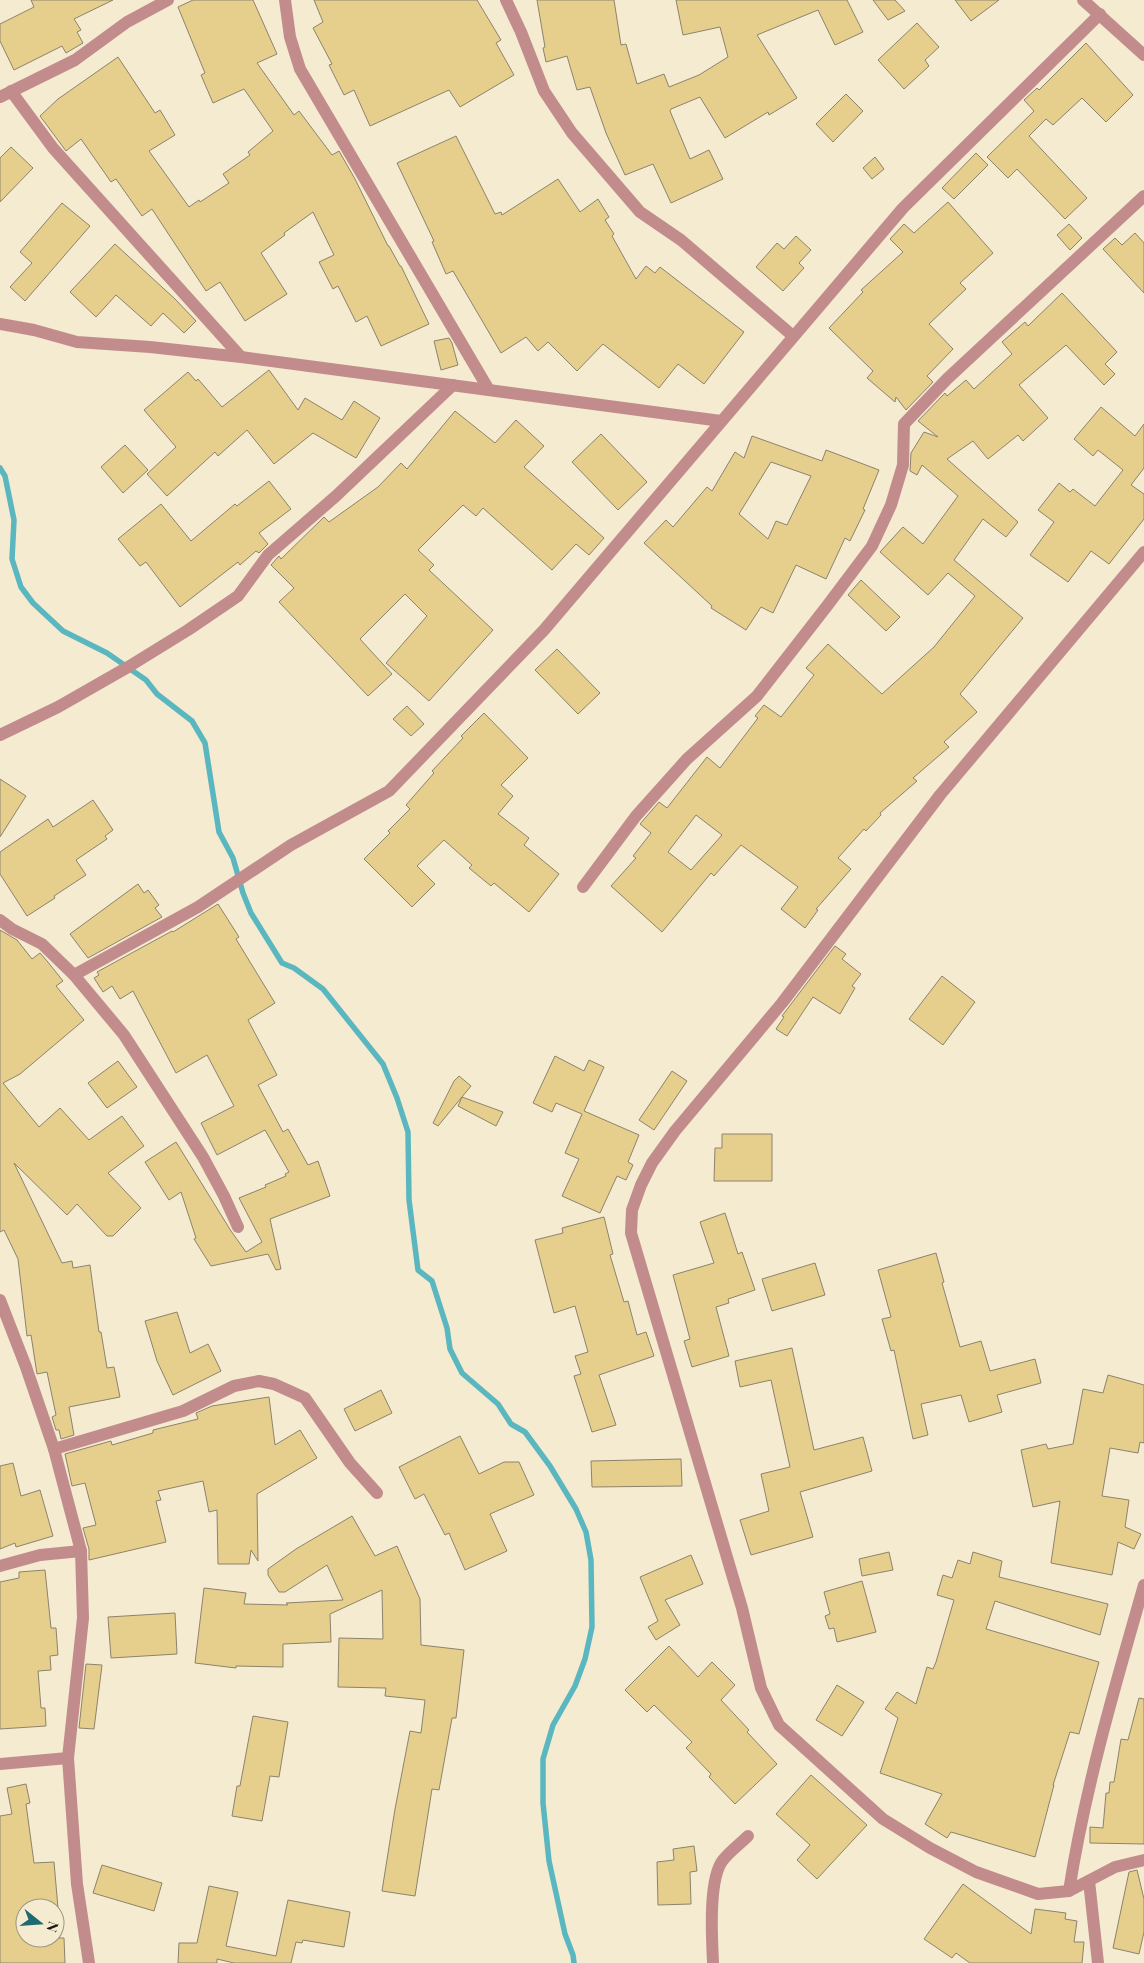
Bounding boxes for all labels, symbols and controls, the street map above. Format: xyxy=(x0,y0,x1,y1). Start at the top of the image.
north arrow xyxy=(15,1898,65,1948)
text: N xyxy=(42,1919,63,1935)

